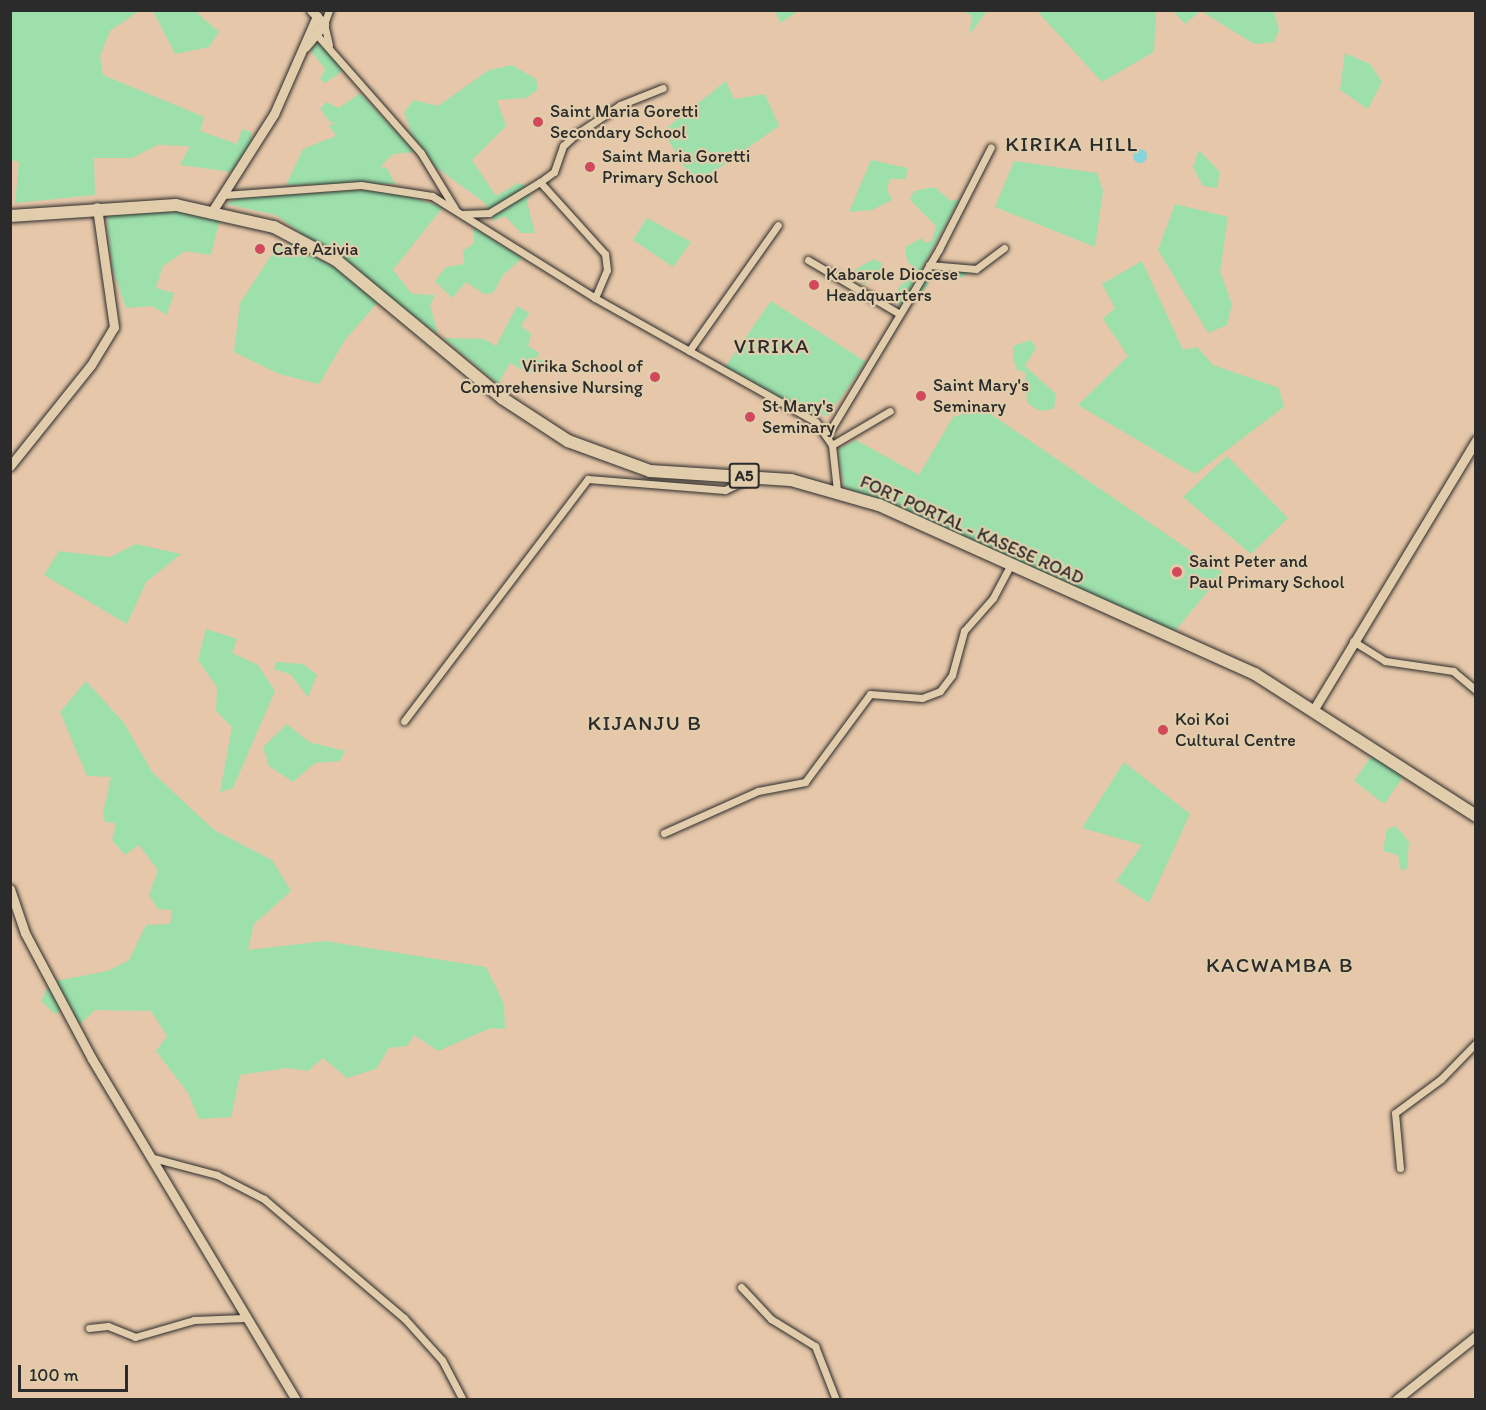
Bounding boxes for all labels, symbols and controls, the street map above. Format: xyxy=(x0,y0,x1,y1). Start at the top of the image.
place label: Saint Maria Goretti Secondary School xyxy=(550,101,698,144)
marker: Saint Maria Goretti Secondary School xyxy=(531,115,545,129)
district label: KIRIKA HILL xyxy=(1006,131,1138,157)
place label: Saint Maria Goretti Primary School xyxy=(602,146,750,188)
marker: Saint Maria Goretti Primary School xyxy=(583,160,597,174)
place label: Cafe Azivia xyxy=(272,238,359,260)
marker: Cafe Azivia xyxy=(253,242,267,256)
place label: Kabarole Diocese Headquarters xyxy=(826,264,958,306)
marker: Kabarole Diocese Headquarters xyxy=(807,278,821,292)
district label: VIRIKA xyxy=(735,333,809,359)
place label: Virika School of Comprehensive Nursing xyxy=(460,356,643,398)
marker: Virika School of Comprehensive Nursing xyxy=(648,370,662,384)
place label: Saint Mary's Seminary xyxy=(933,375,1029,418)
marker: Saint Mary's Seminary xyxy=(914,389,928,403)
place label: St Mary's Seminary xyxy=(762,396,835,438)
marker: St Mary's Seminary xyxy=(743,410,757,424)
road number: A5 xyxy=(728,463,760,489)
street label: FORT PORTAL - KASESE ROAD xyxy=(857,471,1087,589)
place label: Saint Peter and Paul Primary School xyxy=(1189,551,1343,594)
marker: Saint Peter and Paul Primary School xyxy=(1170,565,1184,579)
place label: Koi Koi Cultural Centre xyxy=(1175,709,1296,752)
district label: KIJANJU B xyxy=(588,710,702,736)
marker: Koi Koi Cultural Centre xyxy=(1156,723,1170,737)
district label: KACWAMBA B xyxy=(1206,952,1354,978)
scale bar xyxy=(21,1353,130,1391)
text: 100 m xyxy=(29,1364,79,1386)

